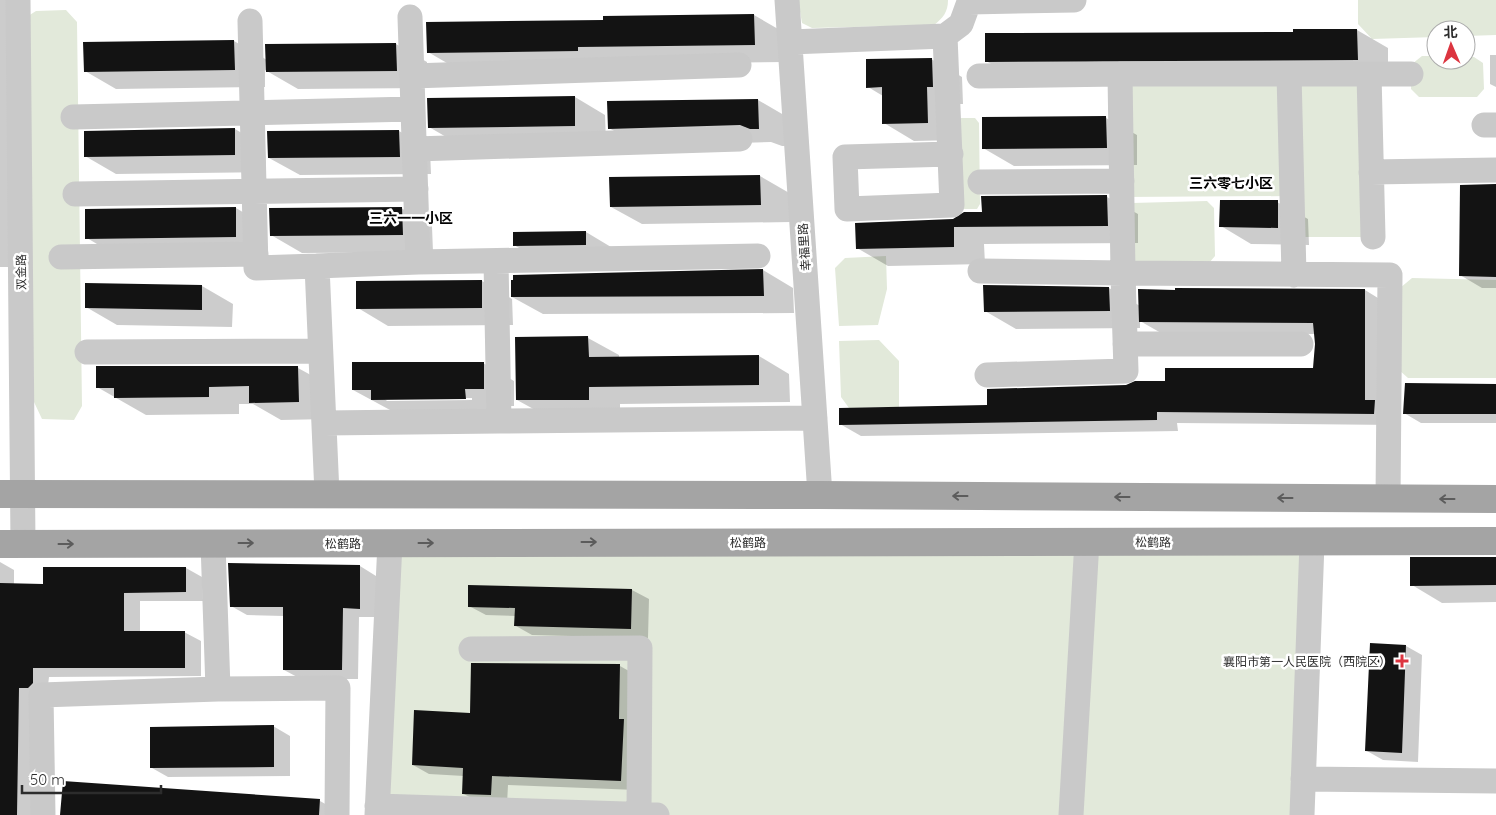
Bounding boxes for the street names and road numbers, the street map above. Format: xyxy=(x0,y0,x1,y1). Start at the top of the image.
street label: 幸福里路 xyxy=(795,223,813,271)
street label: 双金路 xyxy=(13,254,29,290)
street label: 松鹤路 xyxy=(1135,534,1171,550)
street label: 松鹤路 xyxy=(730,535,766,550)
street label: 松鹤路 xyxy=(325,536,361,551)

